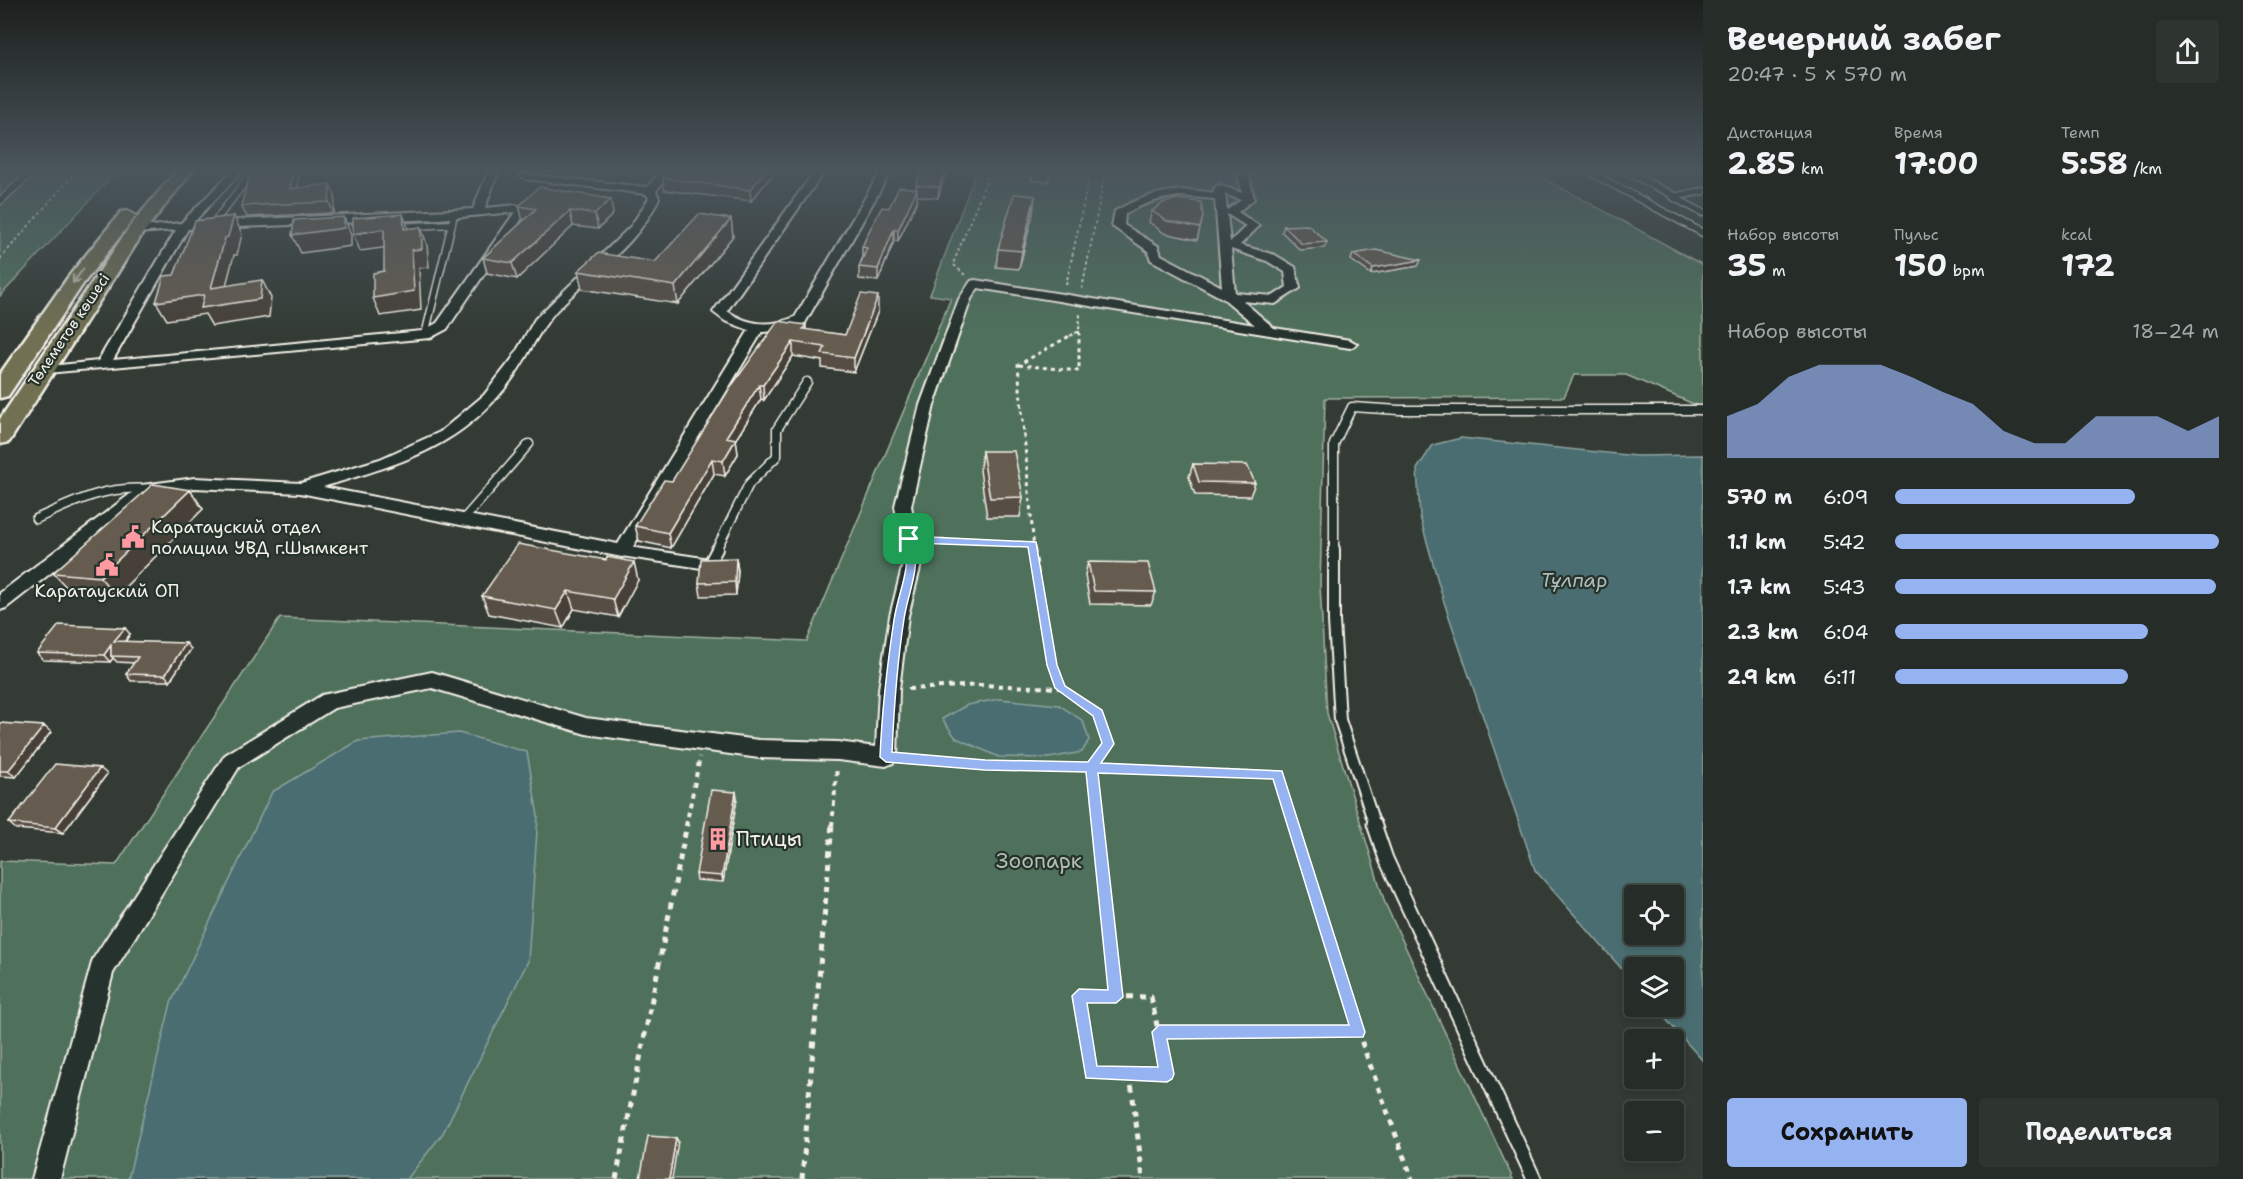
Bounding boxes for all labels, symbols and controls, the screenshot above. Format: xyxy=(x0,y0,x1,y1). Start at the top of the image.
text: Вечерний забег xyxy=(1727,16,2001,61)
button: share xyxy=(2156,20,2219,83)
text: 20:47 · 5 × 570 m xyxy=(1727,61,1907,87)
text: Дистанция xyxy=(1727,122,1813,143)
text: Время xyxy=(1894,122,1943,143)
text: Темп xyxy=(2061,122,2100,143)
text: 2.85 xyxy=(1727,143,1796,184)
text: 17:00 xyxy=(1894,143,1979,184)
text: 5:58 xyxy=(2061,143,2128,184)
text: km xyxy=(1796,158,1824,179)
text: /km xyxy=(2128,158,2162,179)
text: Набор высоты xyxy=(1727,224,1839,245)
text: Пульс xyxy=(1894,224,1939,245)
text: kcal xyxy=(2061,224,2092,245)
text: 35 xyxy=(1727,245,1767,286)
text: 150 xyxy=(1894,245,1947,286)
text: 172 xyxy=(2061,245,2115,286)
text: m xyxy=(1767,260,1786,281)
text: bpm xyxy=(1947,260,1985,281)
one-way arrow xyxy=(72,268,84,284)
street label: Төлеметов көшесі xyxy=(24,270,114,390)
text: Набор высоты xyxy=(1727,318,1867,344)
text: 18–24 m xyxy=(2132,318,2219,344)
text: 570 m xyxy=(1727,484,1792,510)
text: 6:09 xyxy=(1823,484,1869,510)
pin xyxy=(883,513,934,564)
place label: Каратауский отдел полиции УВД г.Шымкент xyxy=(151,515,369,560)
icon: arrive xyxy=(892,522,925,555)
public building icon: Каратауский отдел полиции УВД г.Шымкент xyxy=(120,524,146,550)
text: 1.1 km xyxy=(1727,529,1786,555)
text: 5:42 xyxy=(1823,529,1865,555)
public building icon: Каратауский ОП xyxy=(94,552,120,578)
water label: Тұлпар xyxy=(1540,567,1608,593)
text: 1.7 km xyxy=(1727,574,1791,600)
text: 5:43 xyxy=(1823,574,1865,600)
place label: Каратауский ОП xyxy=(35,579,179,603)
text: 2.3 km xyxy=(1727,619,1798,645)
text: 6:04 xyxy=(1823,619,1869,645)
text: 2.9 km xyxy=(1727,664,1796,690)
text: 6:11 xyxy=(1823,664,1856,690)
place label: Птицы xyxy=(736,825,802,853)
building icon: Птицы xyxy=(705,826,731,852)
park label: Зоопарк xyxy=(996,847,1082,875)
map controls xyxy=(1624,885,1684,1161)
button: locate xyxy=(1624,885,1684,945)
button: layers xyxy=(1624,957,1684,1017)
button: + xyxy=(1624,1029,1684,1089)
button: Сохранить xyxy=(1727,1098,1967,1167)
button: Поделиться xyxy=(1979,1098,2219,1167)
button: − xyxy=(1624,1101,1684,1161)

